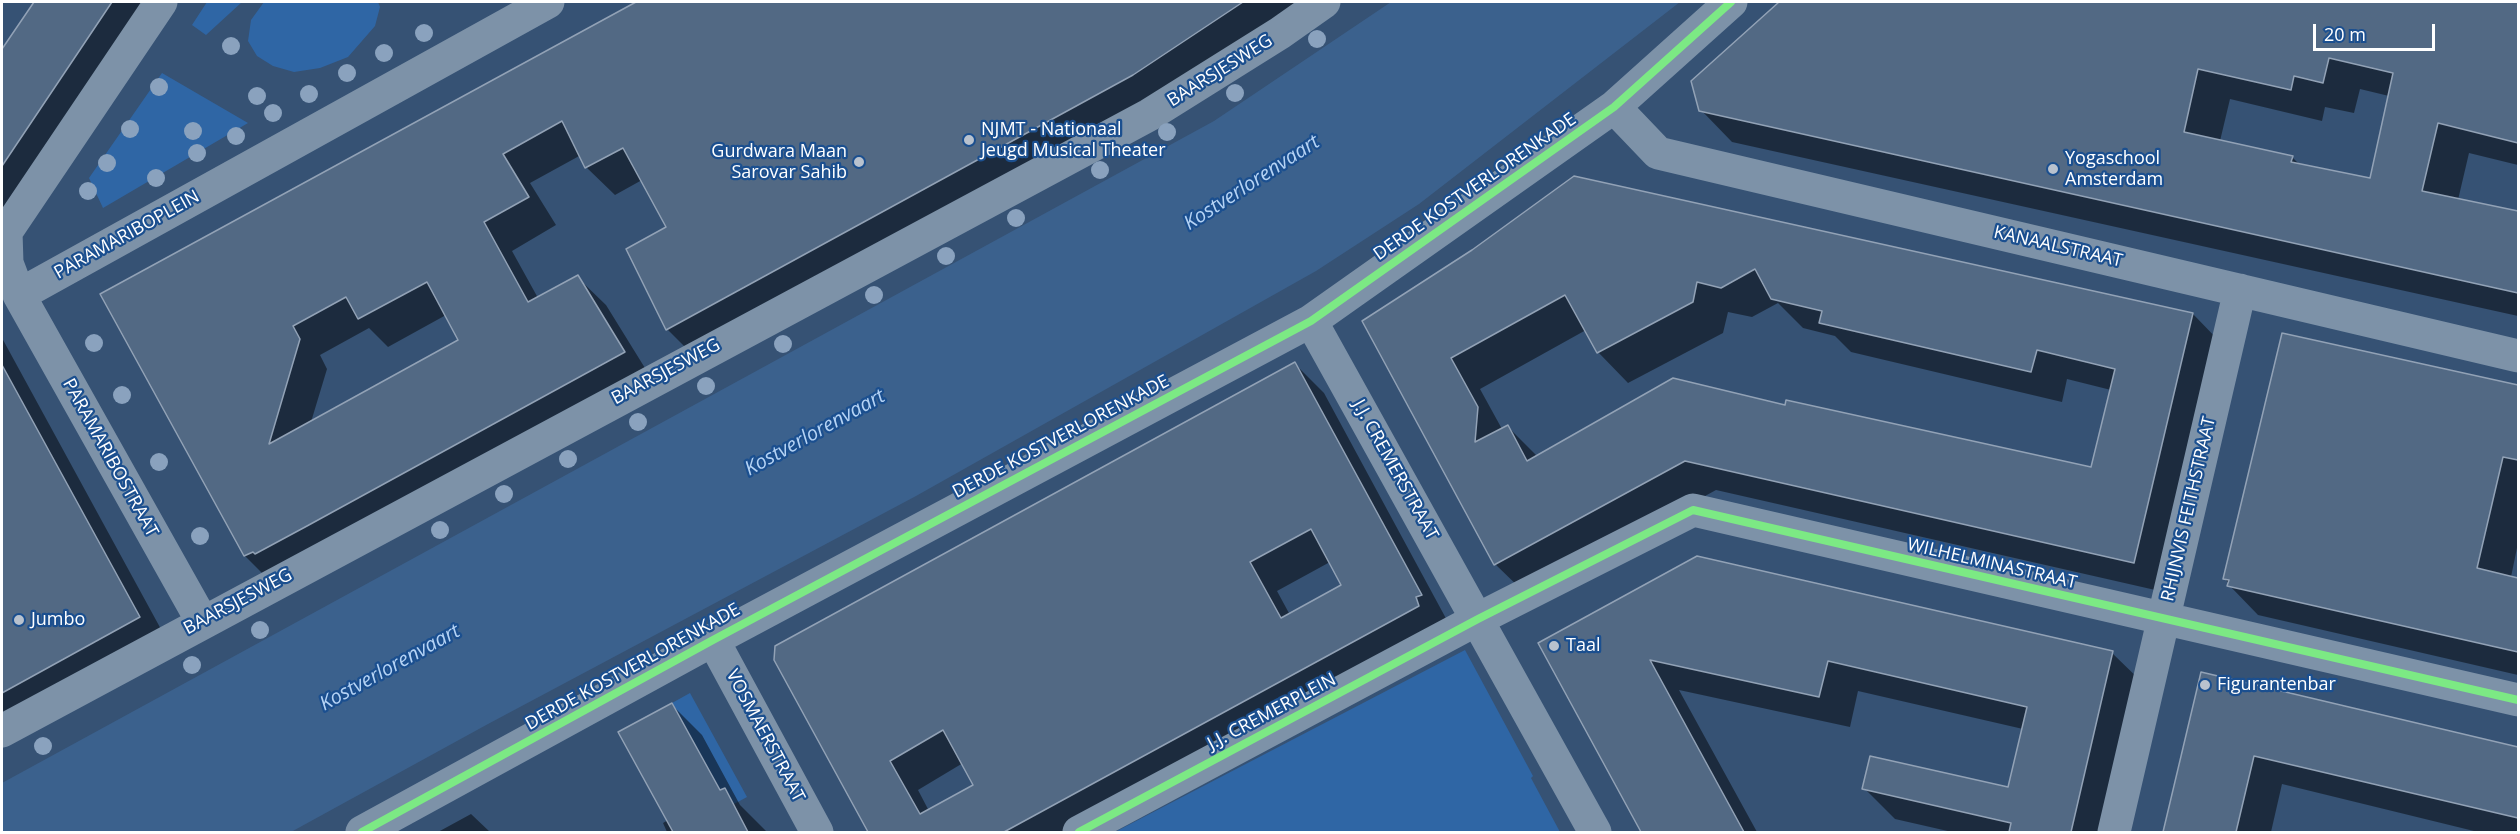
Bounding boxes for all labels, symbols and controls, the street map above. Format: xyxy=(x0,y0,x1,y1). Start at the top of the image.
scale bar xyxy=(2316,12,2438,50)
text: 20 m xyxy=(2324,22,2366,46)
street label: BAARSJESWEG xyxy=(1163,30,1277,112)
street label: DERDE KOSTVERLORENKADE xyxy=(1370,109,1580,265)
place label: NJMT - Nationaal Jeugd Musical Theater xyxy=(981,119,1166,162)
water label: Kostverlorenvaart xyxy=(1180,130,1324,236)
marker: NJMT - Nationaal Jeugd Musical Theater xyxy=(962,133,976,147)
place label: Gurdwara Maan Sarovar Sahib xyxy=(711,141,847,184)
place label: Yogaschool Amsterdam xyxy=(2065,148,2163,190)
marker: Gurdwara Maan Sarovar Sahib xyxy=(852,155,866,169)
marker: Yogaschool Amsterdam xyxy=(2046,162,2060,176)
street label: PARAMARIBOPLEIN xyxy=(51,186,203,284)
street label: KANAALSTRAAT xyxy=(1991,222,2125,272)
street label: BAARSJESWEG xyxy=(608,334,724,410)
street label: DERDE KOSTVERLORENKADE xyxy=(949,371,1173,503)
street label: PARAMARIBOSTRAAT xyxy=(58,375,162,541)
water label: Kostverlorenvaart xyxy=(741,385,889,481)
street label: J.J. CREMERSTRAAT xyxy=(1347,396,1443,544)
street label: RHIJNVIS FEITHSTRAAT xyxy=(2157,414,2221,604)
street label: WILHELMINASTRAAT xyxy=(1905,534,2079,594)
street label: BAARSJESWEG xyxy=(180,564,296,640)
street label: DERDE KOSTVERLORENKADE xyxy=(522,599,744,735)
place label: Jumbo xyxy=(31,609,85,631)
marker: Jumbo xyxy=(12,613,26,627)
water label: Kostverlorenvaart xyxy=(316,620,464,716)
place label: Taal xyxy=(1566,635,1600,657)
marker: Taal xyxy=(1547,639,1561,653)
street label: VOSMAERSTRAAT xyxy=(721,666,809,806)
street label: J.J. CREMERPLEIN xyxy=(1204,669,1340,755)
place label: Figurantenbar xyxy=(2217,674,2336,696)
marker: Figurantenbar xyxy=(2198,678,2212,692)

